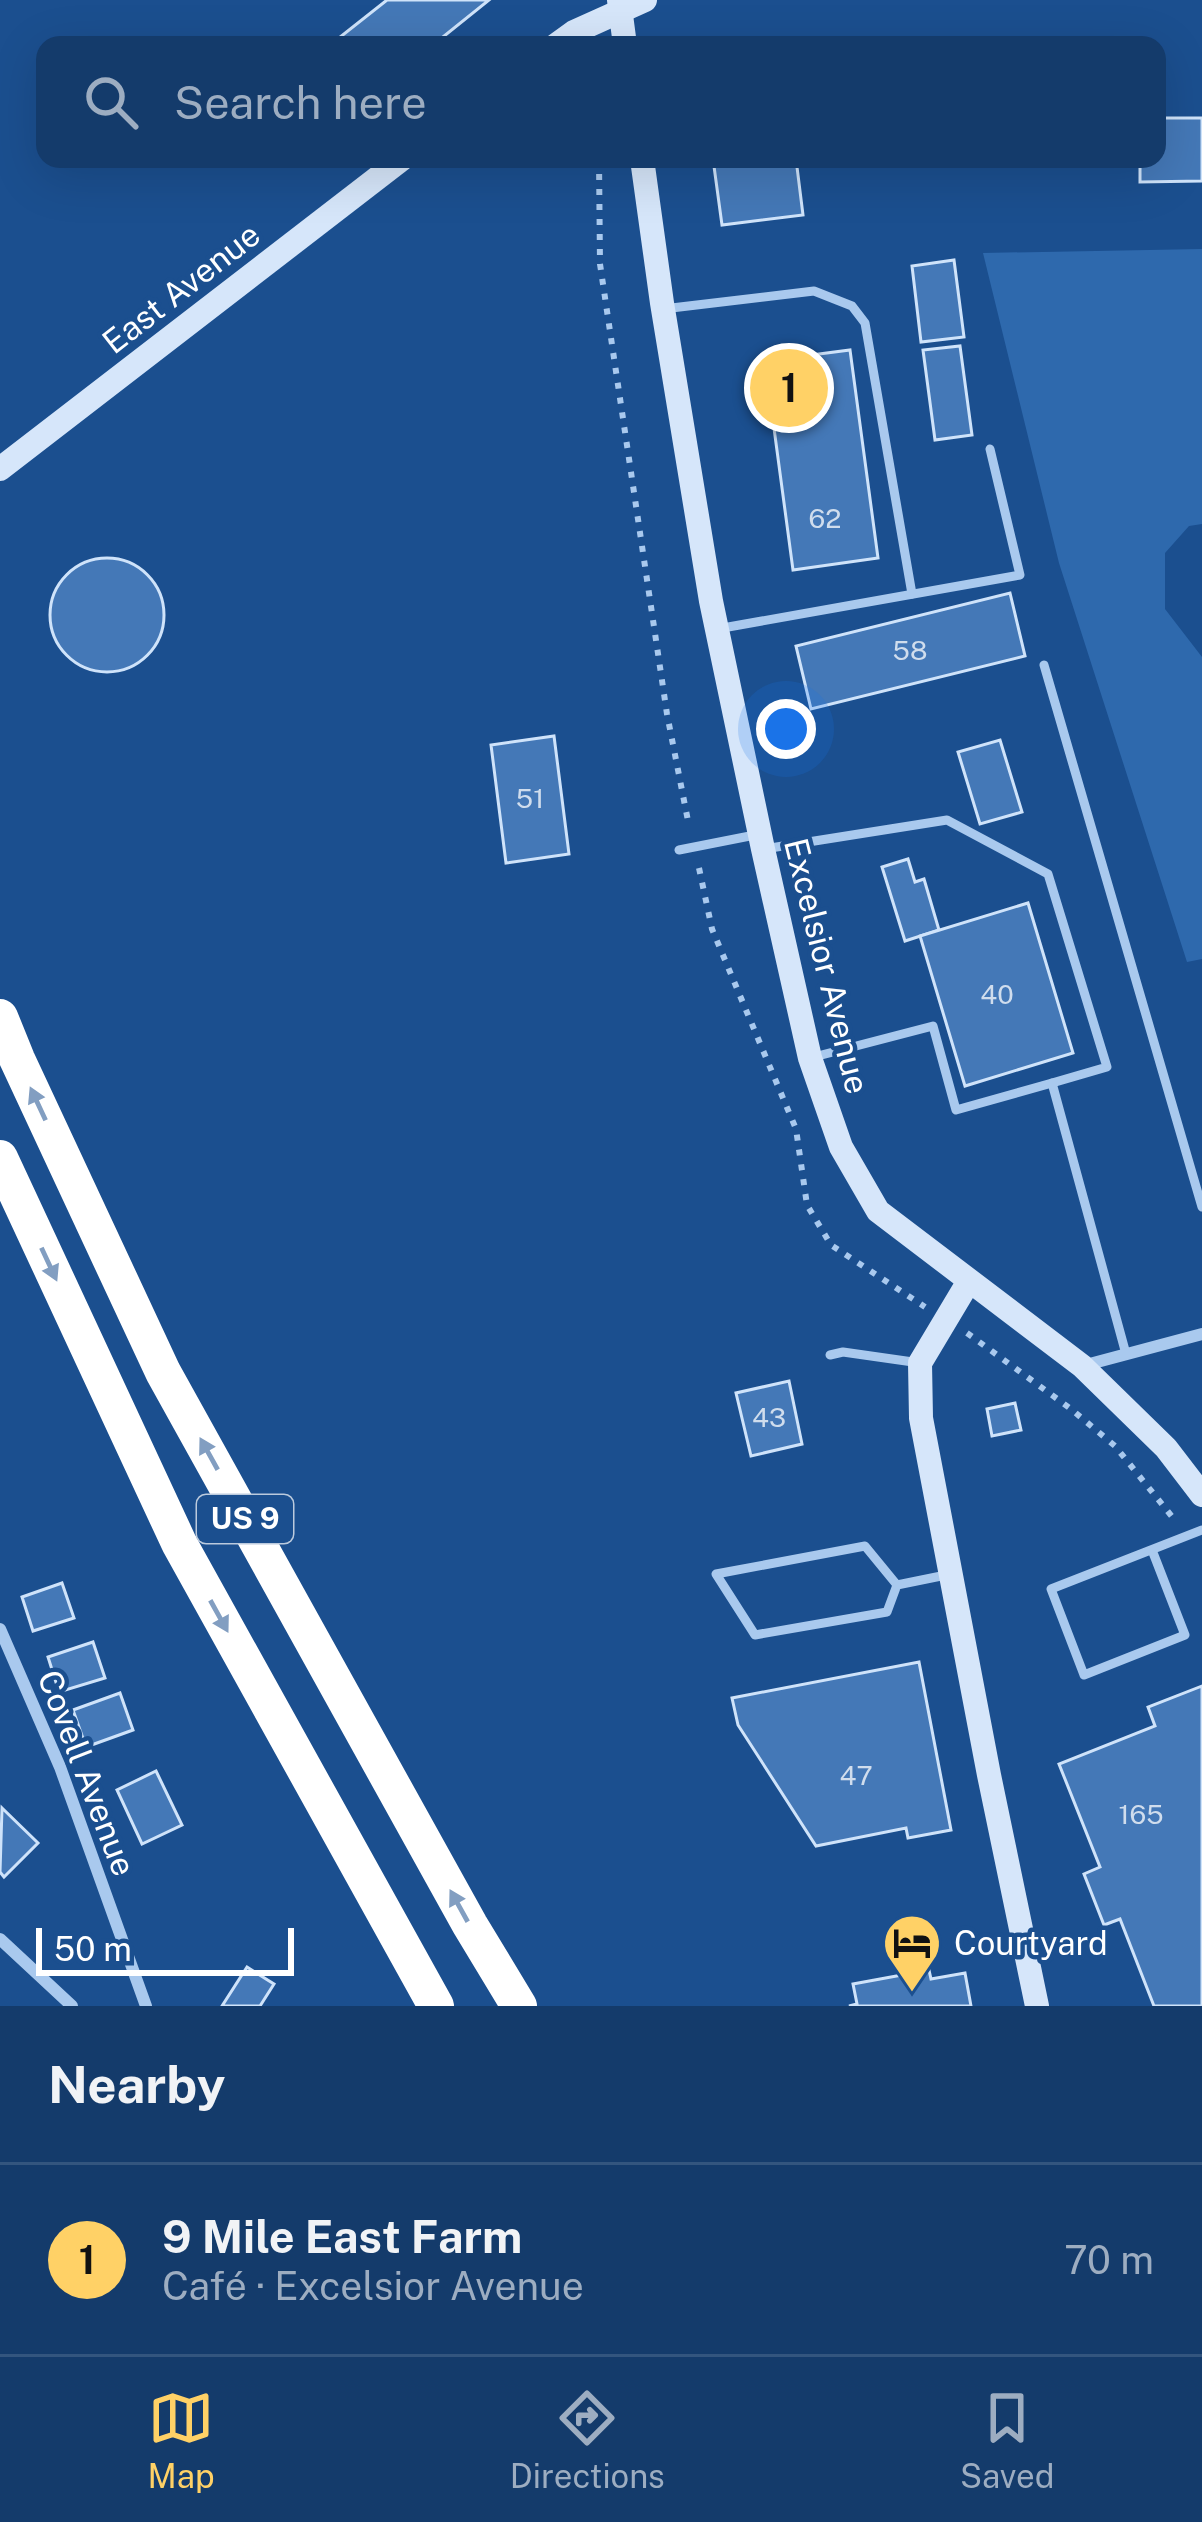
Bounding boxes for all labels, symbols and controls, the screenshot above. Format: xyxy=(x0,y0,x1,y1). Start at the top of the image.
search box xyxy=(36,36,1166,168)
icon: search xyxy=(78,69,144,135)
text: Search here xyxy=(174,76,427,129)
street label: East Avenue xyxy=(95,215,267,361)
pin: 1 xyxy=(750,343,828,433)
house number: 62 xyxy=(809,502,841,534)
house number: 58 xyxy=(893,634,927,666)
your location xyxy=(756,699,816,759)
house number: 51 xyxy=(516,782,544,814)
street label: Excelsior Avenue xyxy=(777,834,877,1098)
house number: 40 xyxy=(980,978,1014,1010)
one-way arrow xyxy=(28,1086,48,1121)
one-way arrow xyxy=(39,1247,59,1282)
house number: 43 xyxy=(752,1401,786,1433)
one-way arrow xyxy=(199,1437,220,1472)
road number: US 9 xyxy=(197,1495,293,1543)
one-way arrow xyxy=(208,1598,229,1633)
street label: Covell Avenue xyxy=(30,1665,144,1881)
house number: 47 xyxy=(839,1759,873,1791)
house number: 165 xyxy=(1118,1798,1164,1830)
one-way arrow xyxy=(449,1888,470,1923)
hotel icon: Courtyard xyxy=(881,1912,943,1994)
scale bar xyxy=(36,1922,294,1975)
place label: Courtyard xyxy=(954,1924,1108,1962)
text: 50 m xyxy=(54,1930,132,1968)
text: Nearby xyxy=(48,2055,225,2114)
text: 9 Mile East Farm xyxy=(162,2210,522,2263)
text: 1 xyxy=(79,2237,95,2283)
text: 70 m xyxy=(1064,2237,1154,2283)
text: Café · Excelsior Avenue xyxy=(162,2263,584,2309)
tab: Map xyxy=(148,2385,215,2495)
tab: Directions xyxy=(510,2385,665,2495)
tab: Saved xyxy=(960,2385,1054,2495)

